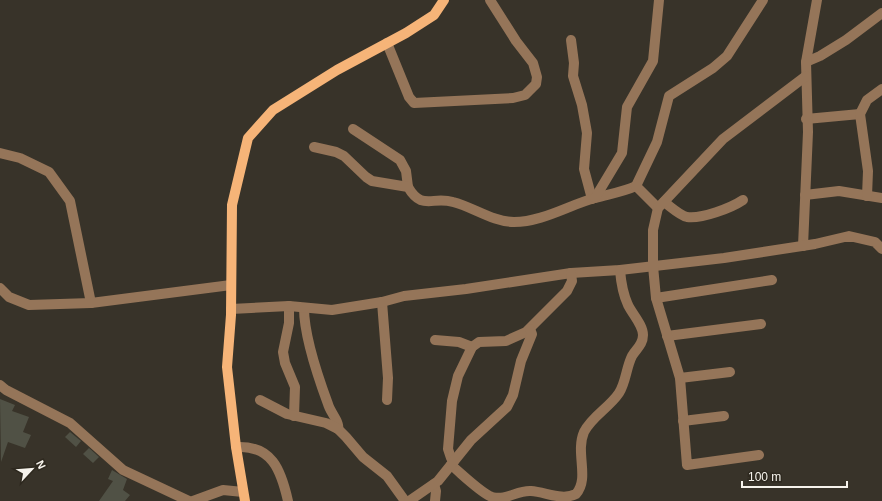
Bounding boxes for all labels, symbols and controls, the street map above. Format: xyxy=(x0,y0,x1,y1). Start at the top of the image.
north arrow xyxy=(12,449,52,489)
text: N xyxy=(34,458,48,471)
scale bar xyxy=(742,463,847,489)
text: 100 m xyxy=(748,470,781,484)

